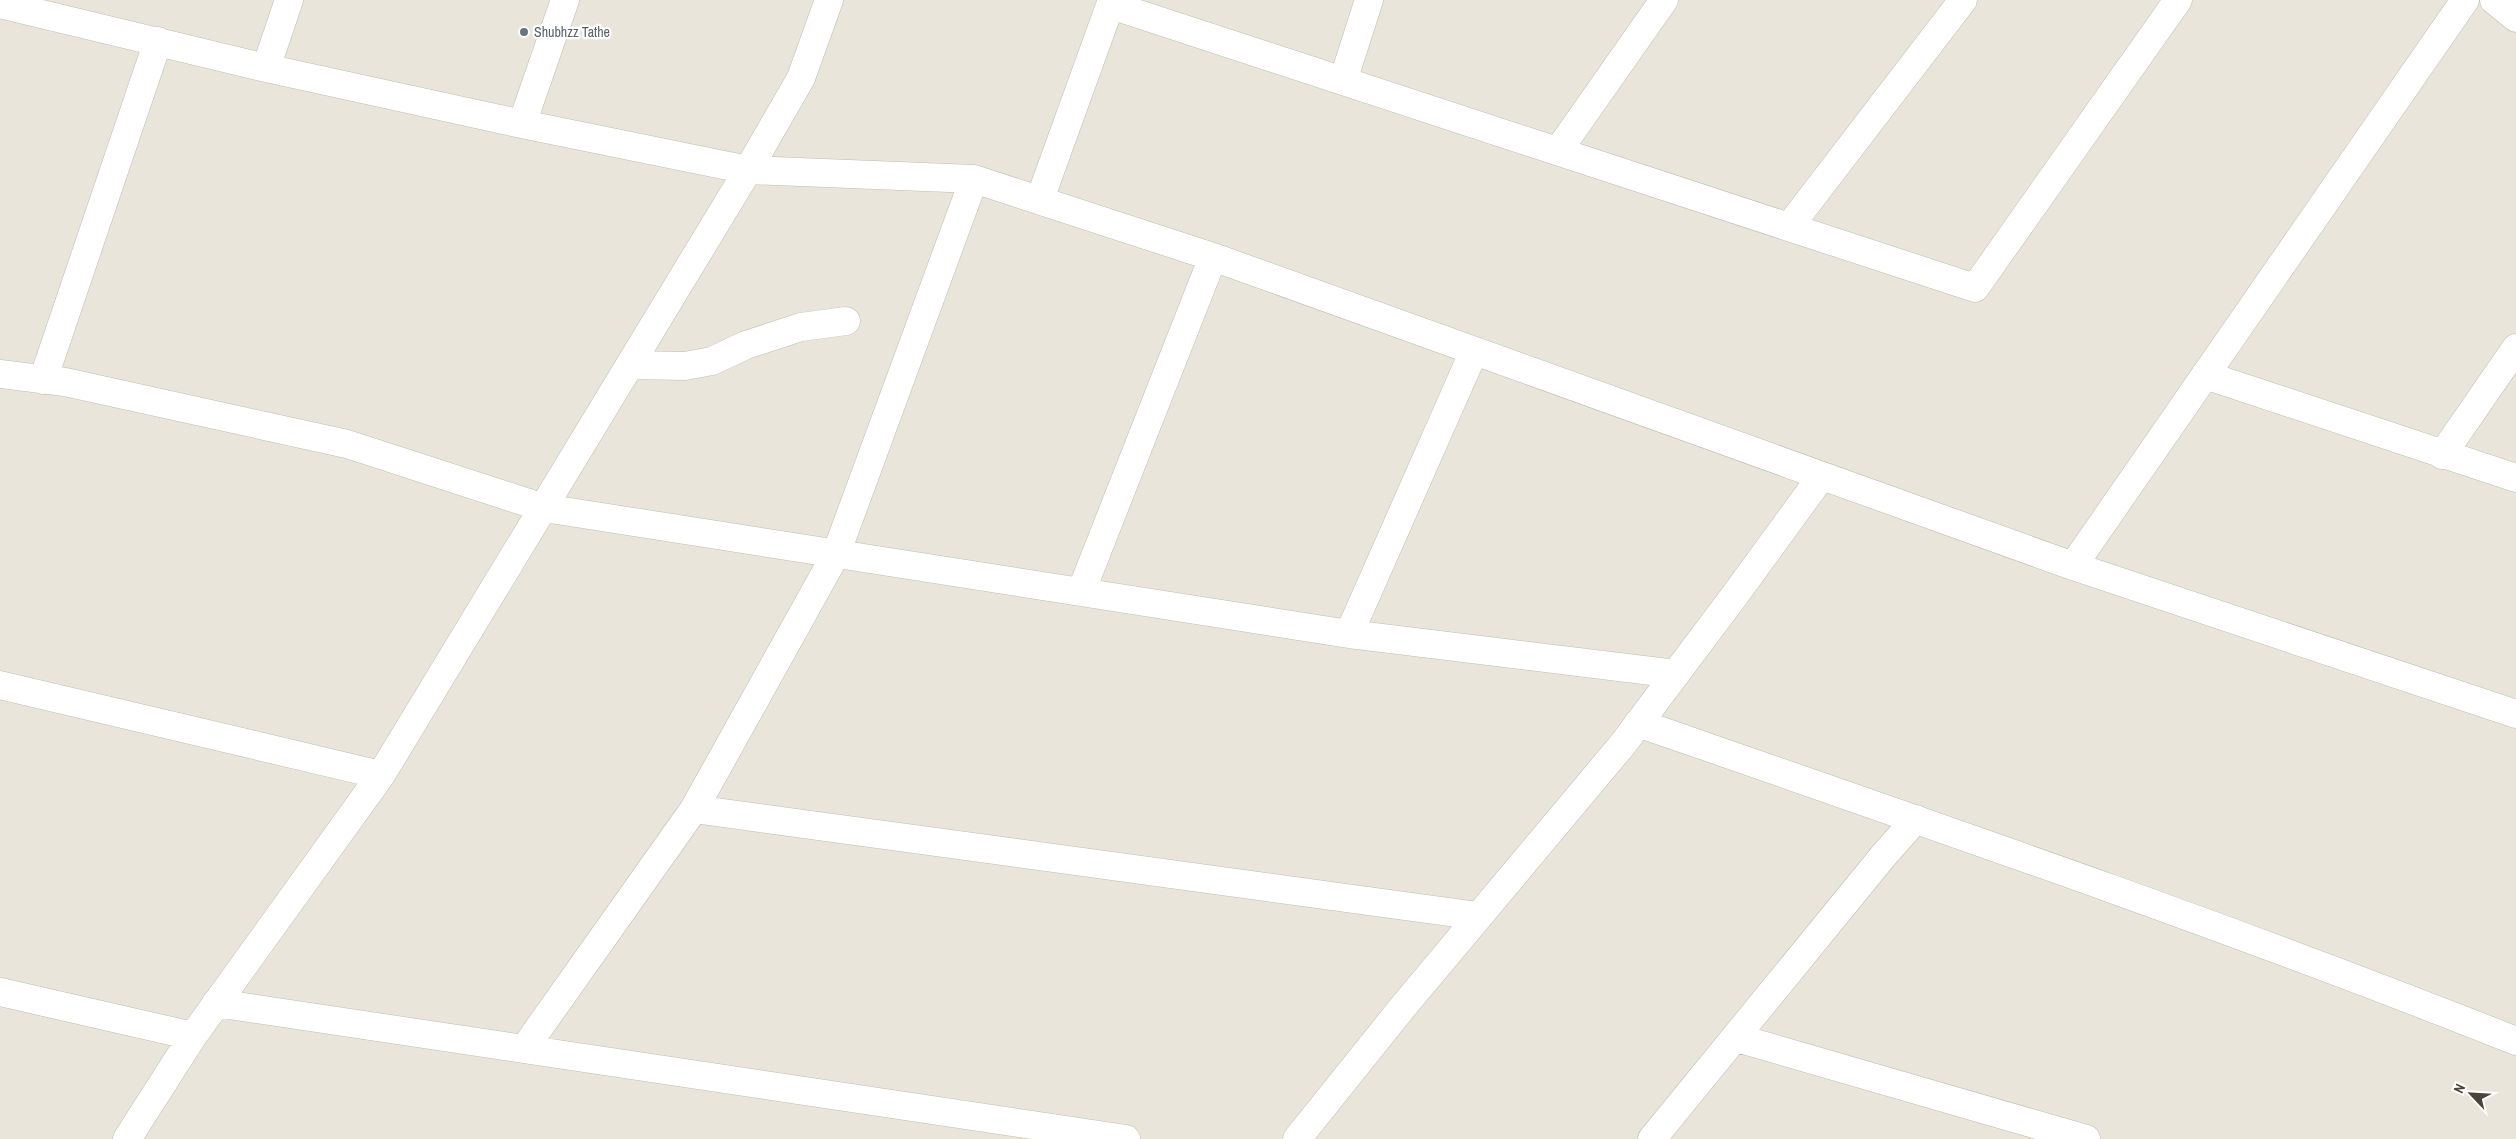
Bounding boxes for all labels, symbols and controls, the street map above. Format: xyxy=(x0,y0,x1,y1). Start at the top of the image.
place label: Shubhzz Tathe xyxy=(534,23,610,41)
marker: Shubhzz Tathe xyxy=(518,26,530,38)
north arrow xyxy=(2446,1069,2496,1119)
text: N xyxy=(2449,1081,2469,1096)

